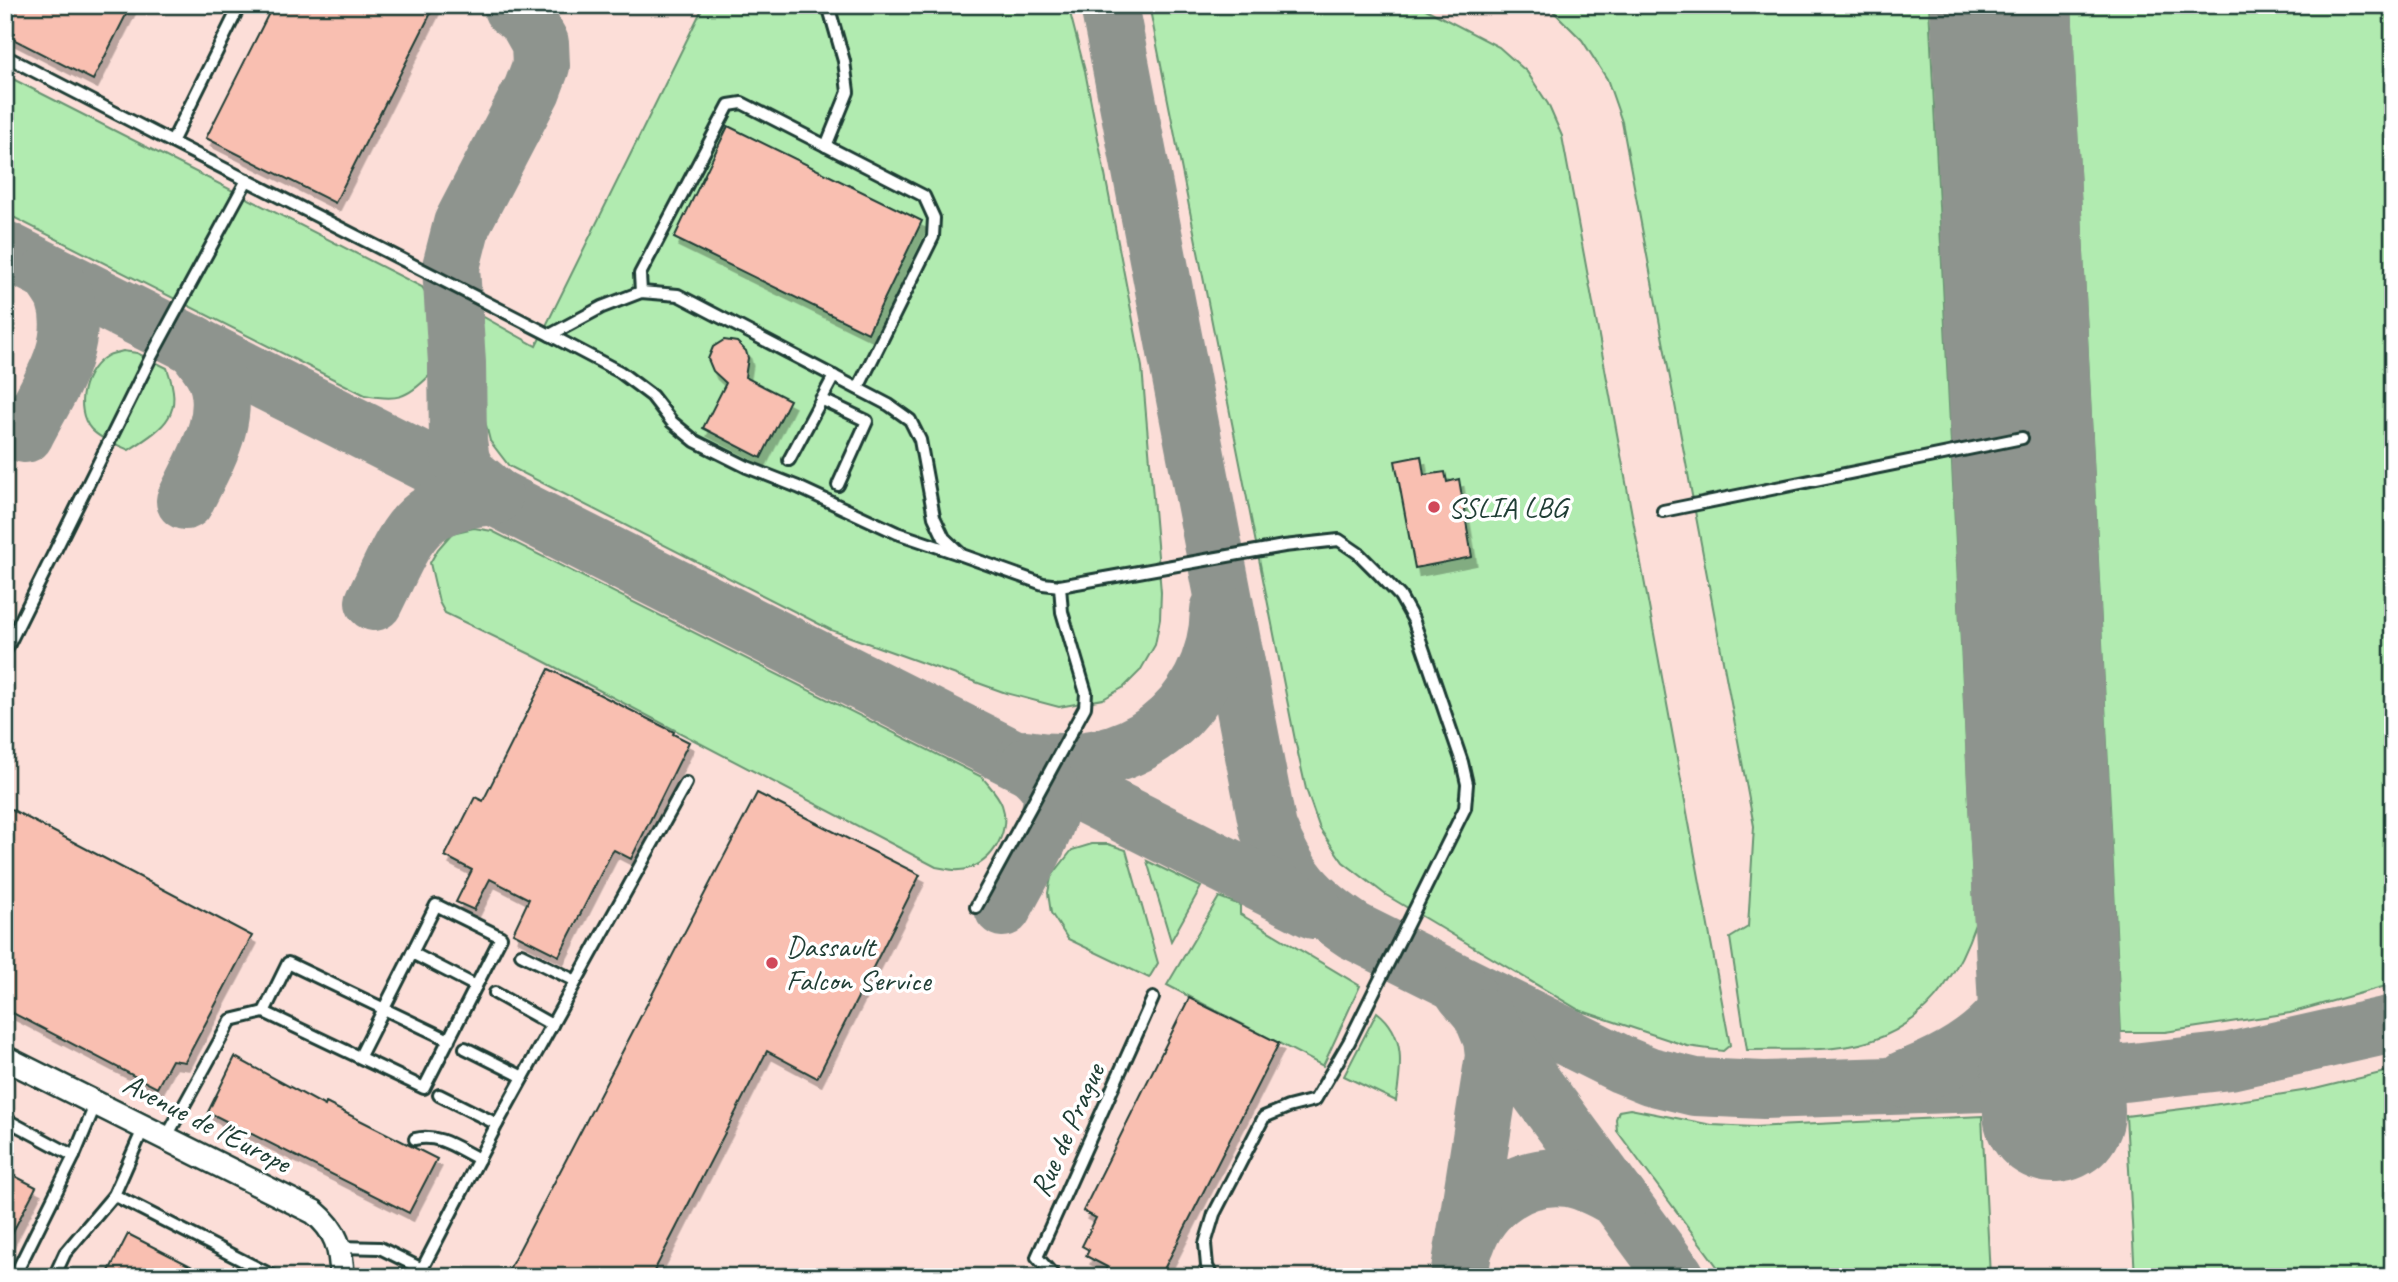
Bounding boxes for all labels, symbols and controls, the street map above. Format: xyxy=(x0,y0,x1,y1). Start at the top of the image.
place label: SSLIA LBG xyxy=(1448,488,1571,526)
marker: SSLIA LBG xyxy=(1426,499,1442,515)
place label: Dassault Falcon Service xyxy=(786,927,933,999)
marker: Dassault Falcon Service xyxy=(764,955,780,971)
street label: Rue de Prague xyxy=(1021,1056,1114,1202)
street label: Avenue de l'Europe xyxy=(117,1065,299,1182)

